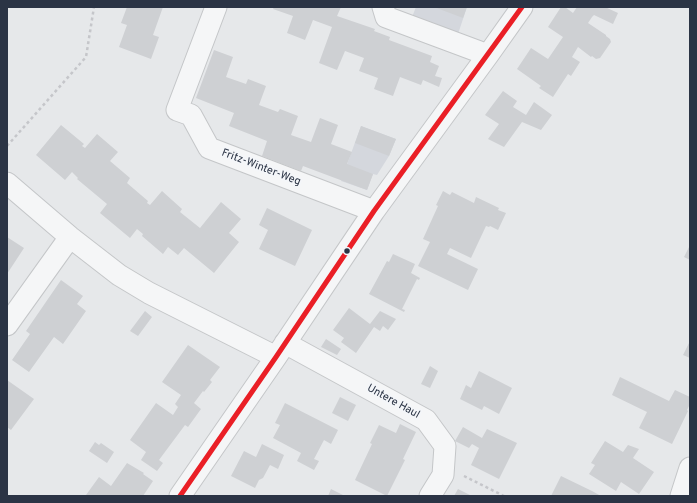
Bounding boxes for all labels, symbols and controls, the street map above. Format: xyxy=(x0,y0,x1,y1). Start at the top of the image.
street label: Fritz-Winter-Weg xyxy=(219,147,303,189)
unlabelled marker xyxy=(342,246,352,256)
street label: Untere Haul xyxy=(364,382,422,422)

